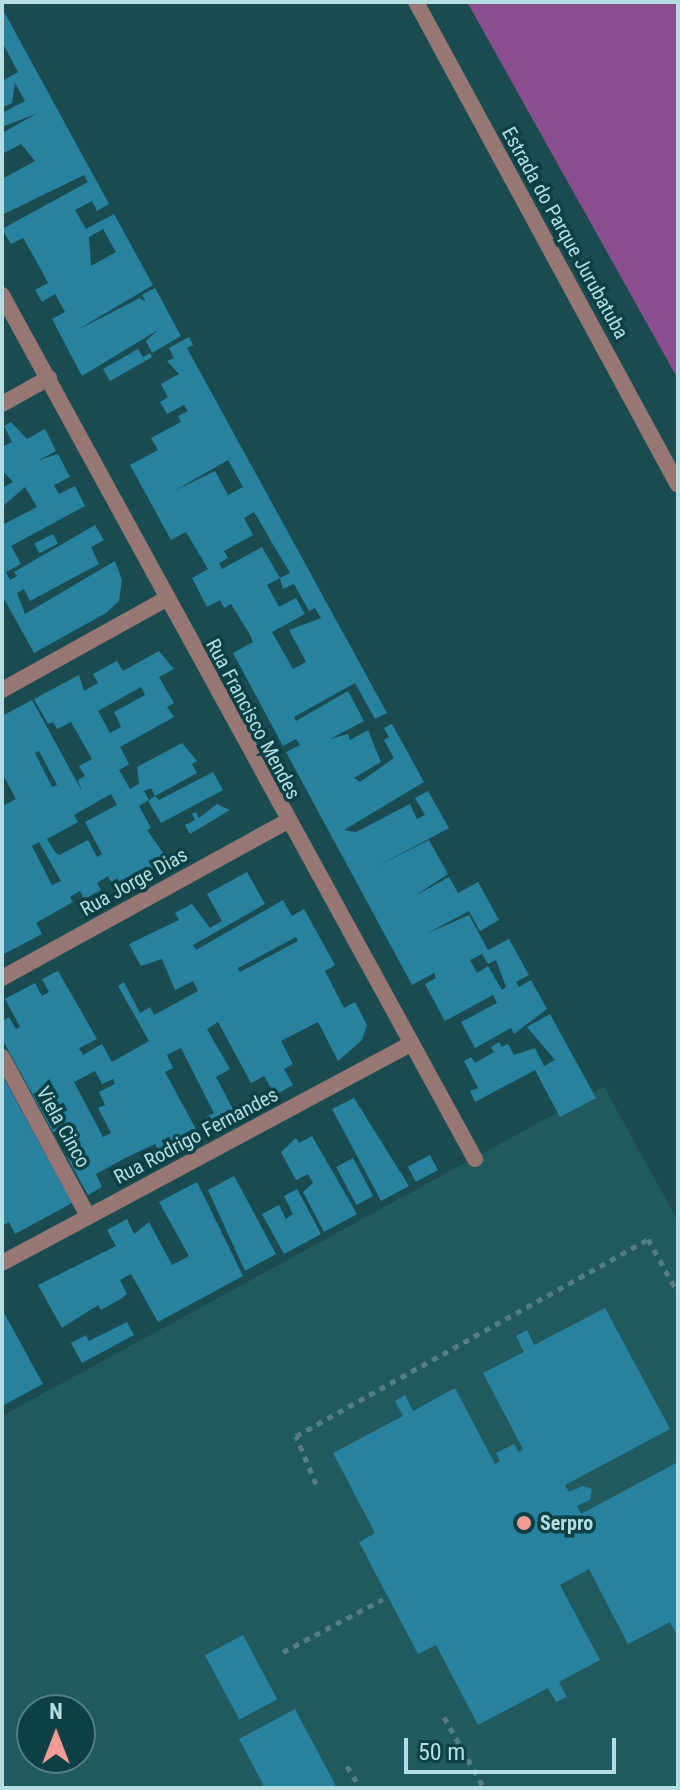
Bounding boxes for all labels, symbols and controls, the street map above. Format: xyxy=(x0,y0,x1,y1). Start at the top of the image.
street label: Estrada do Parque Jurubatuba xyxy=(497,123,633,343)
street label: Rua Francisco Mendes xyxy=(201,635,305,803)
street label: Rua Jorge Dias xyxy=(76,843,192,921)
street label: Viela Cinco xyxy=(31,1082,95,1172)
street label: Rua Rodrigo Fernandes xyxy=(110,1083,282,1189)
place label: Serpro xyxy=(540,1511,593,1535)
marker: Serpro xyxy=(515,1514,533,1532)
north arrow xyxy=(16,1694,96,1774)
text: N xyxy=(49,1699,63,1724)
scale bar xyxy=(408,1722,620,1772)
text: 50 m xyxy=(418,1738,465,1766)

